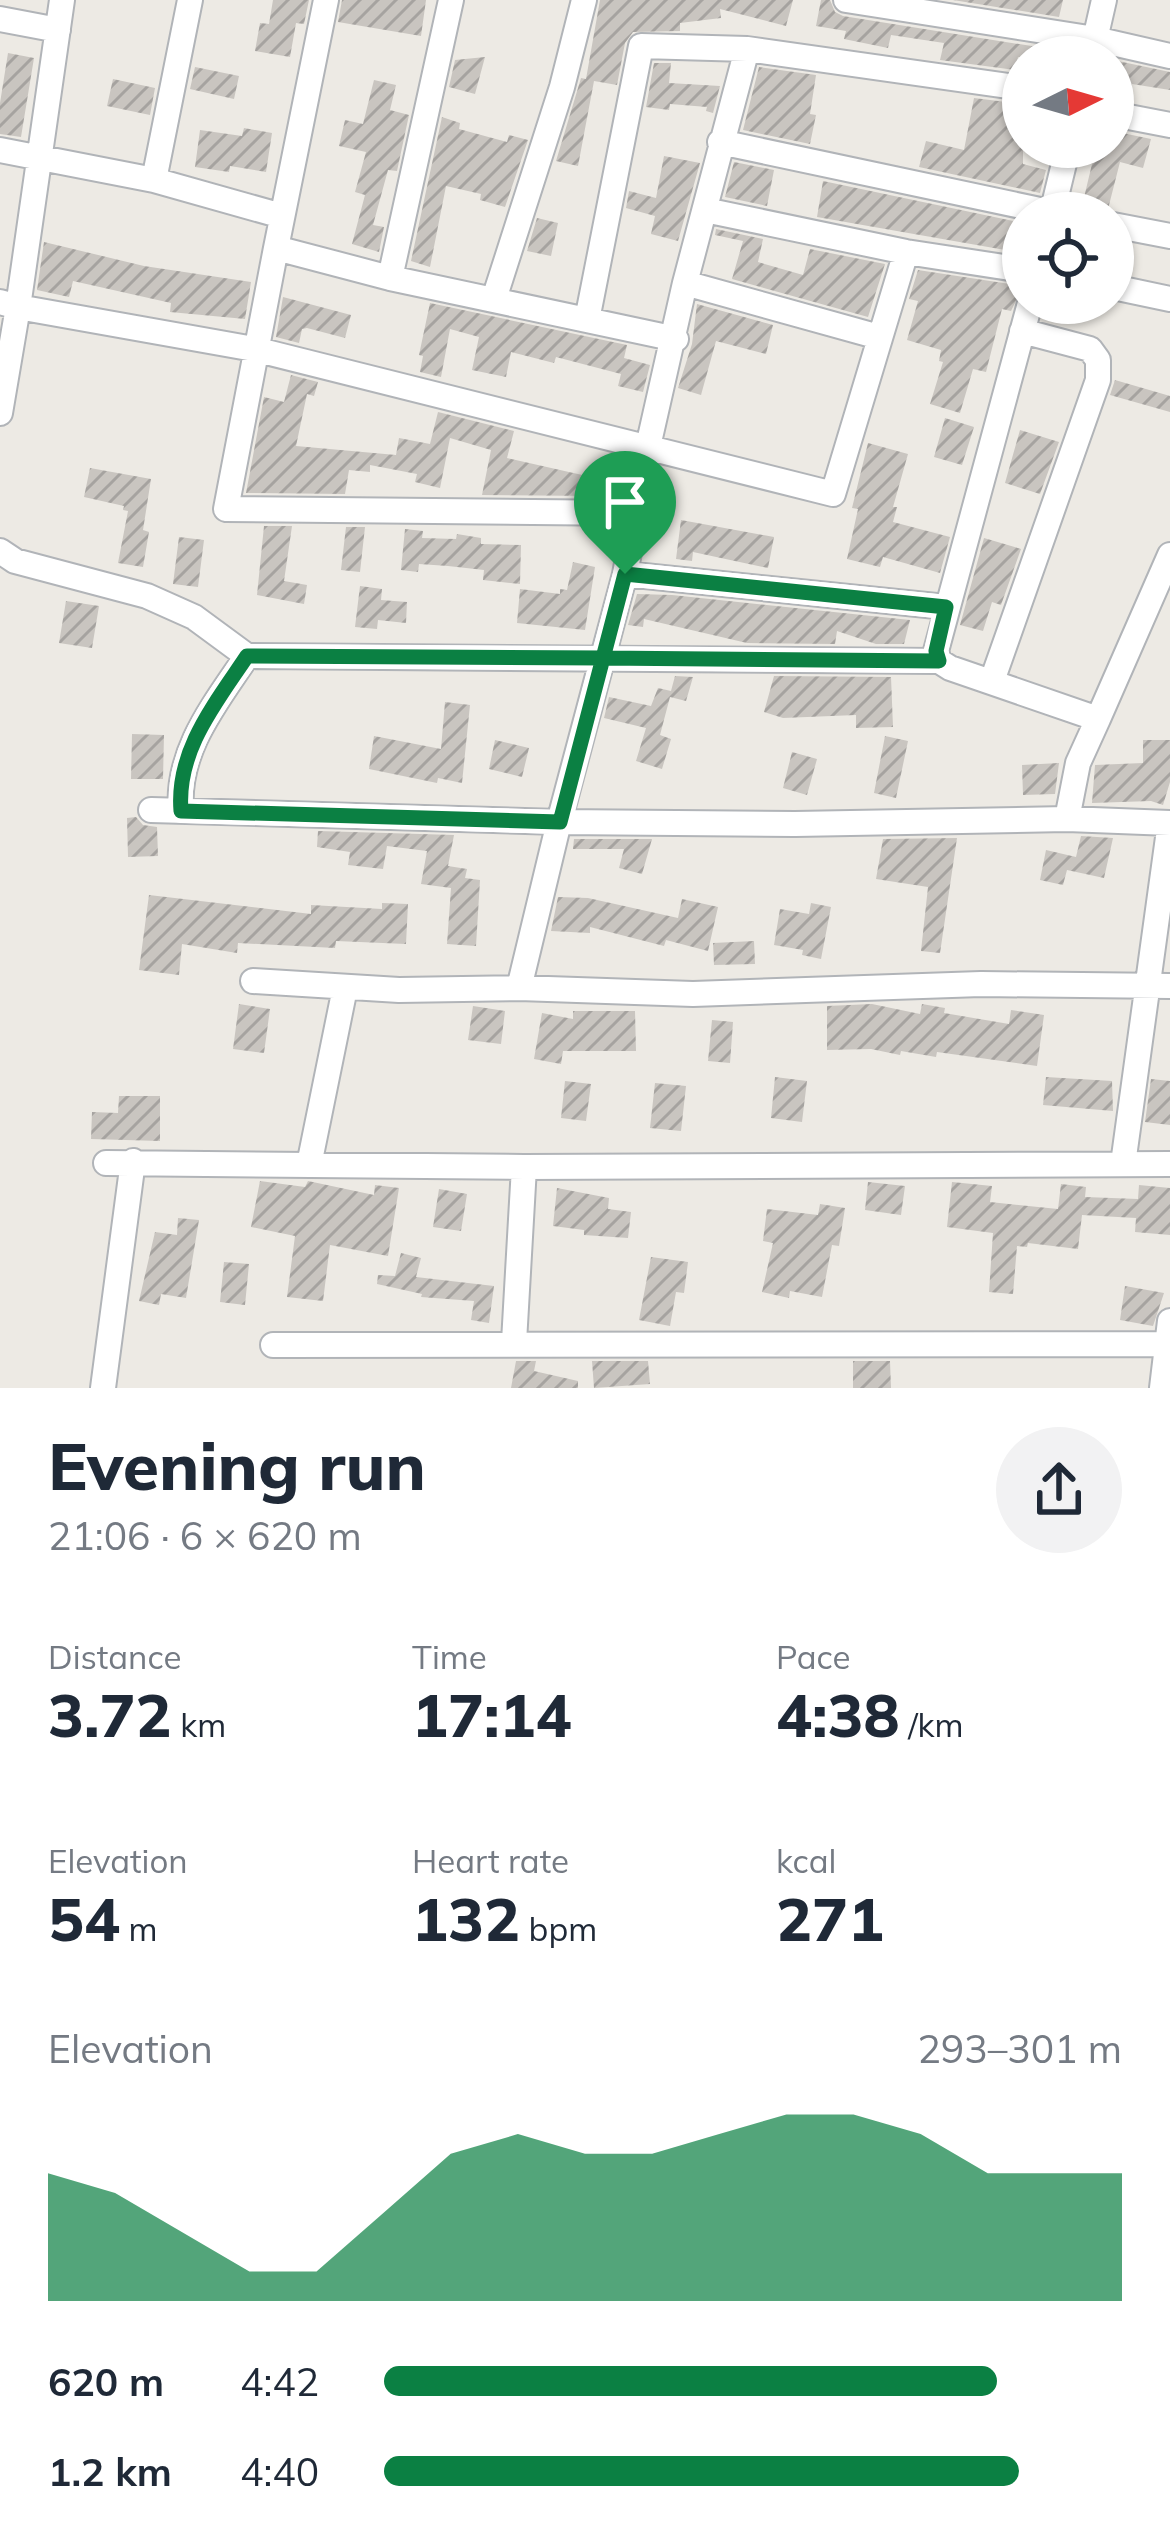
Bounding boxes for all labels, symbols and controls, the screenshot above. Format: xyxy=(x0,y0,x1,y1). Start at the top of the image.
north arrow xyxy=(1002,36,1134,168)
map controls xyxy=(1002,36,1134,324)
button: locate xyxy=(1002,192,1134,324)
pin xyxy=(574,451,676,574)
icon: arrive xyxy=(592,469,658,535)
text: Evening run xyxy=(48,1424,426,1507)
button: share xyxy=(996,1427,1122,1553)
text: 21:06 · 6 × 620 m xyxy=(48,1511,362,1560)
text: Distance xyxy=(48,1636,181,1677)
text: Time xyxy=(412,1636,487,1677)
text: Pace xyxy=(776,1636,850,1677)
text: 3.72 xyxy=(48,1677,172,1752)
text: 17:14 xyxy=(412,1677,572,1752)
text: 4:38 xyxy=(776,1677,900,1752)
text: km xyxy=(172,1704,226,1745)
text: /km xyxy=(900,1704,964,1745)
text: Elevation xyxy=(48,1840,188,1881)
text: Heart rate xyxy=(412,1840,569,1881)
text: kcal xyxy=(776,1840,836,1881)
text: 54 xyxy=(48,1881,120,1956)
text: 132 xyxy=(412,1881,520,1956)
text: 271 xyxy=(776,1881,884,1956)
text: m xyxy=(120,1908,158,1949)
text: bpm xyxy=(520,1908,597,1949)
text: Elevation xyxy=(48,2024,213,2073)
text: 293–301 m xyxy=(917,2024,1122,2073)
text: 620 m xyxy=(48,2357,164,2406)
text: 4:42 xyxy=(240,2357,319,2406)
text: 1.2 km xyxy=(48,2447,172,2496)
text: 4:40 xyxy=(240,2447,319,2496)

